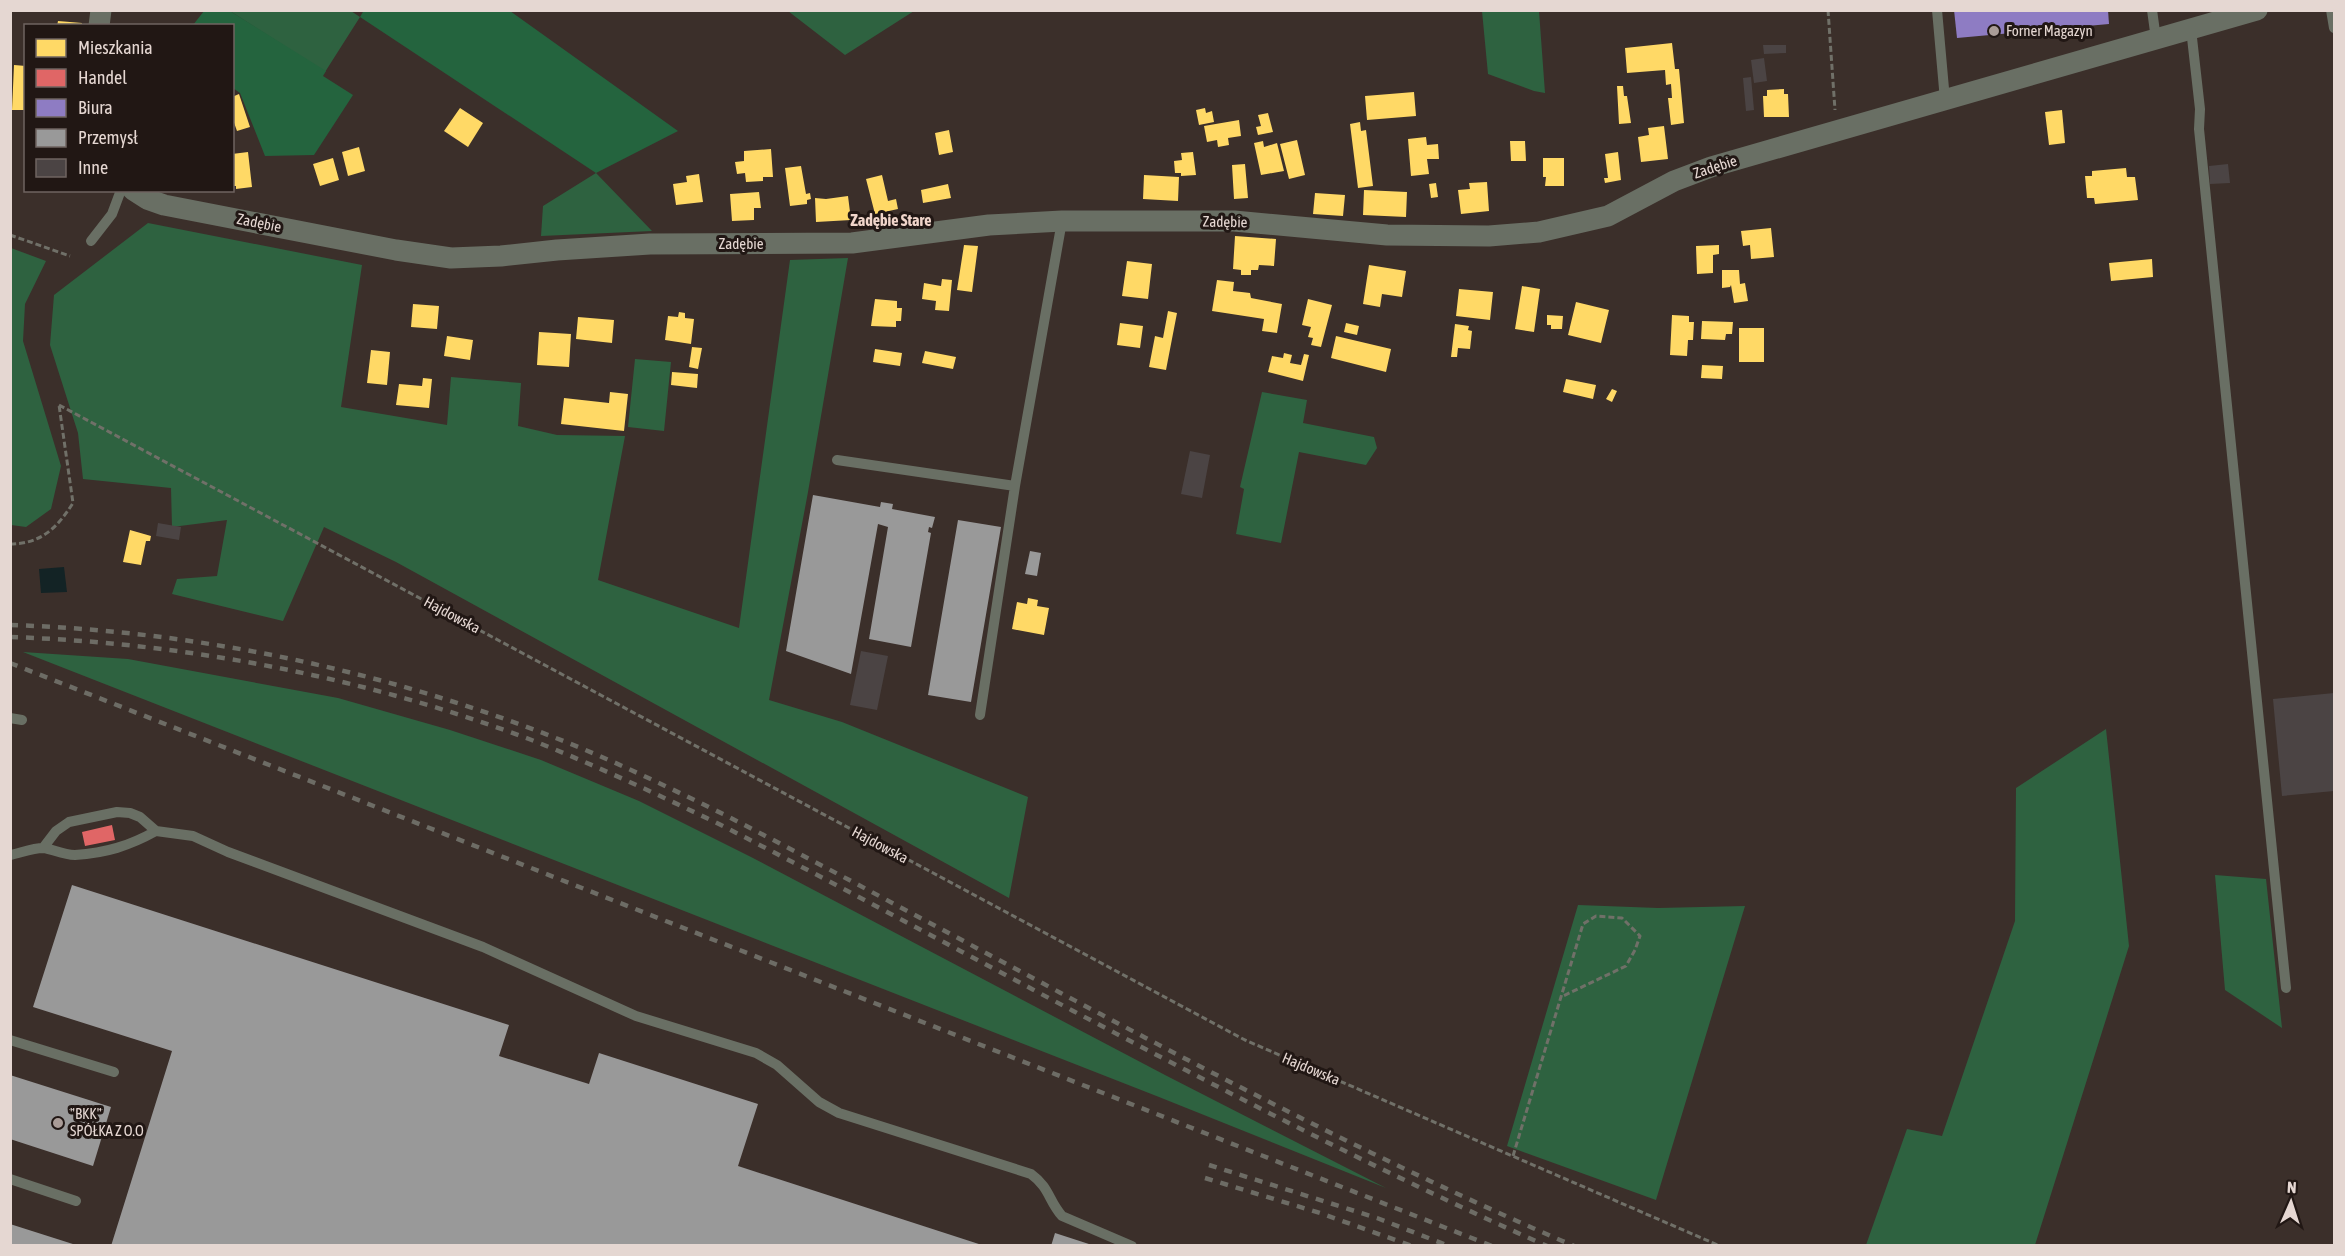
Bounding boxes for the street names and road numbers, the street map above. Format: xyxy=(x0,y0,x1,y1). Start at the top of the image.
street label: Zadębie xyxy=(1691,151,1739,182)
street label: Zadębie xyxy=(235,210,283,235)
street label: Zadębie xyxy=(1202,213,1248,230)
street label: Zadębie xyxy=(718,235,764,252)
street label: Hajdowska xyxy=(421,593,483,636)
street label: Hajdowska xyxy=(849,823,911,866)
street label: Hajdowska xyxy=(1280,1049,1343,1088)

